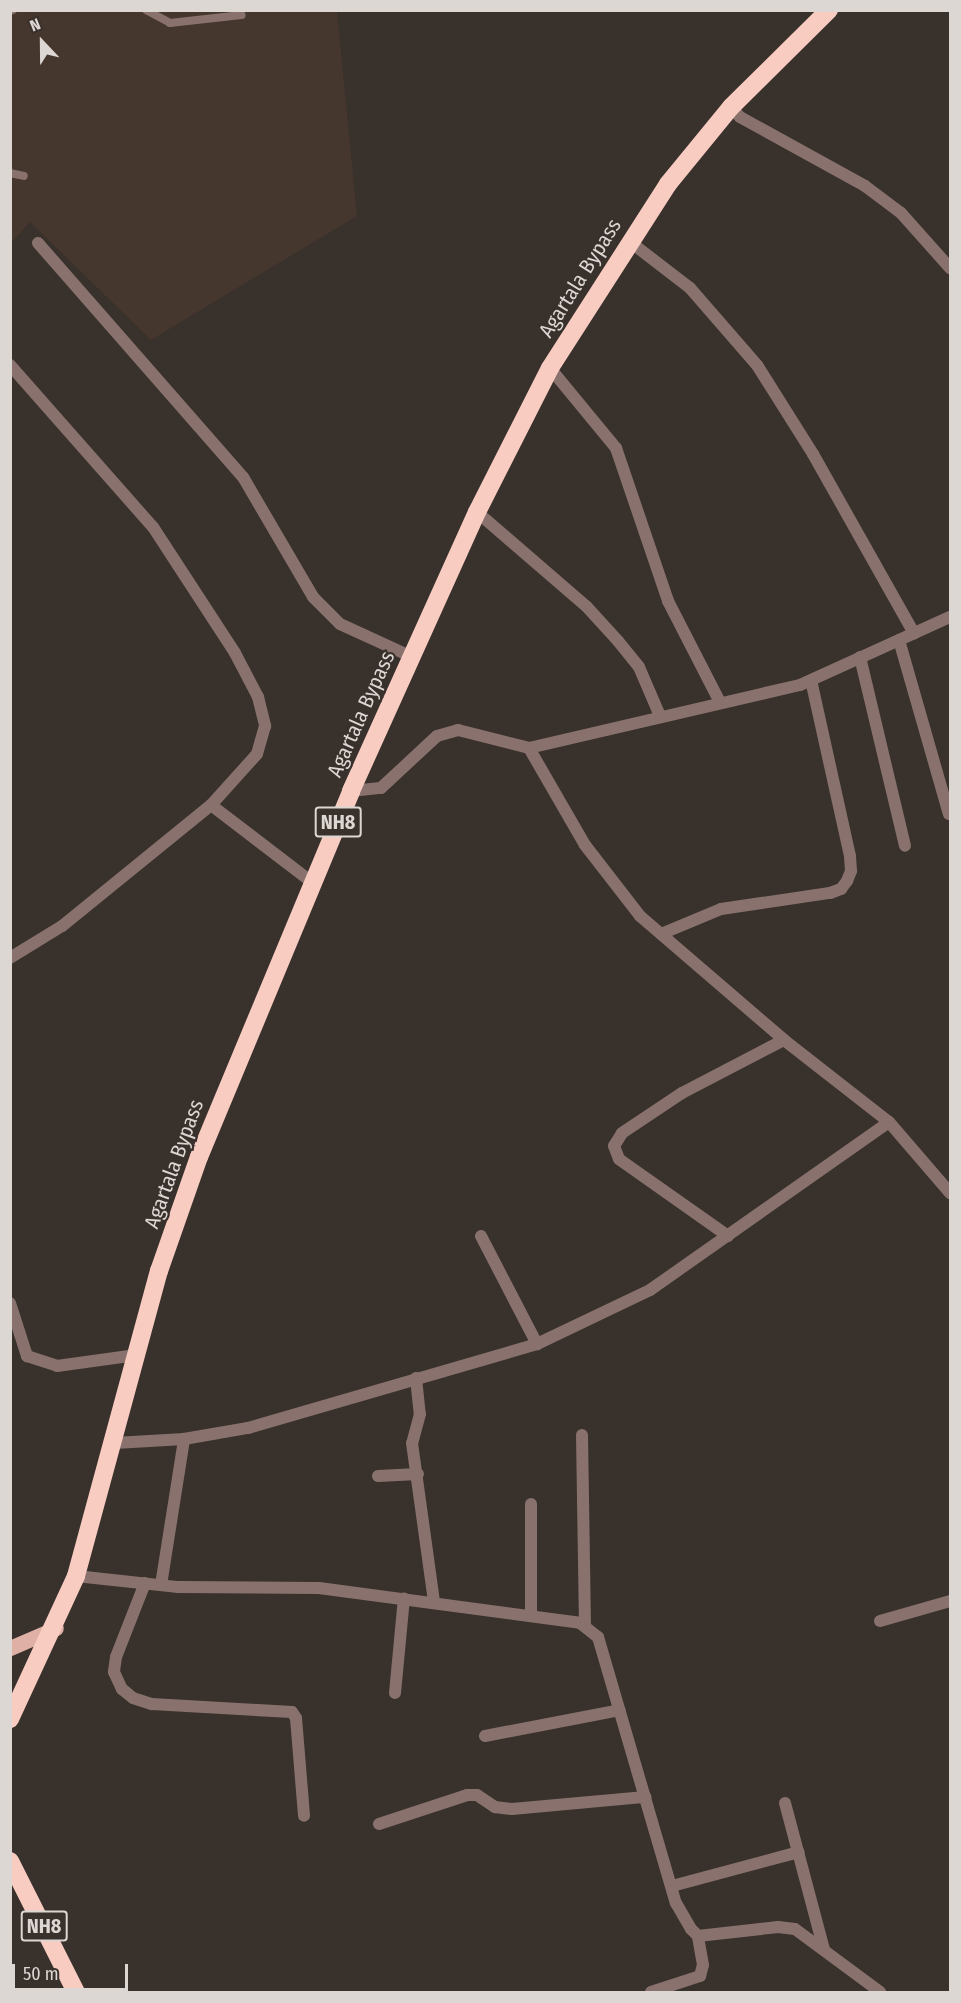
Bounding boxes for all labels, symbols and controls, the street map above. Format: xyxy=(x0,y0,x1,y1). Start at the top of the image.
north arrow xyxy=(12,12,72,72)
text: N xyxy=(27,14,43,35)
street label: Agartala Bypass xyxy=(533,214,627,342)
street label: Agartala Bypass xyxy=(322,647,400,781)
road number: NH8 xyxy=(314,805,362,839)
street label: Agartala Bypass xyxy=(139,1096,209,1232)
road number: NH8 xyxy=(20,1909,68,1943)
scale bar xyxy=(15,1952,130,1990)
text: 50 m xyxy=(23,1963,59,1985)

